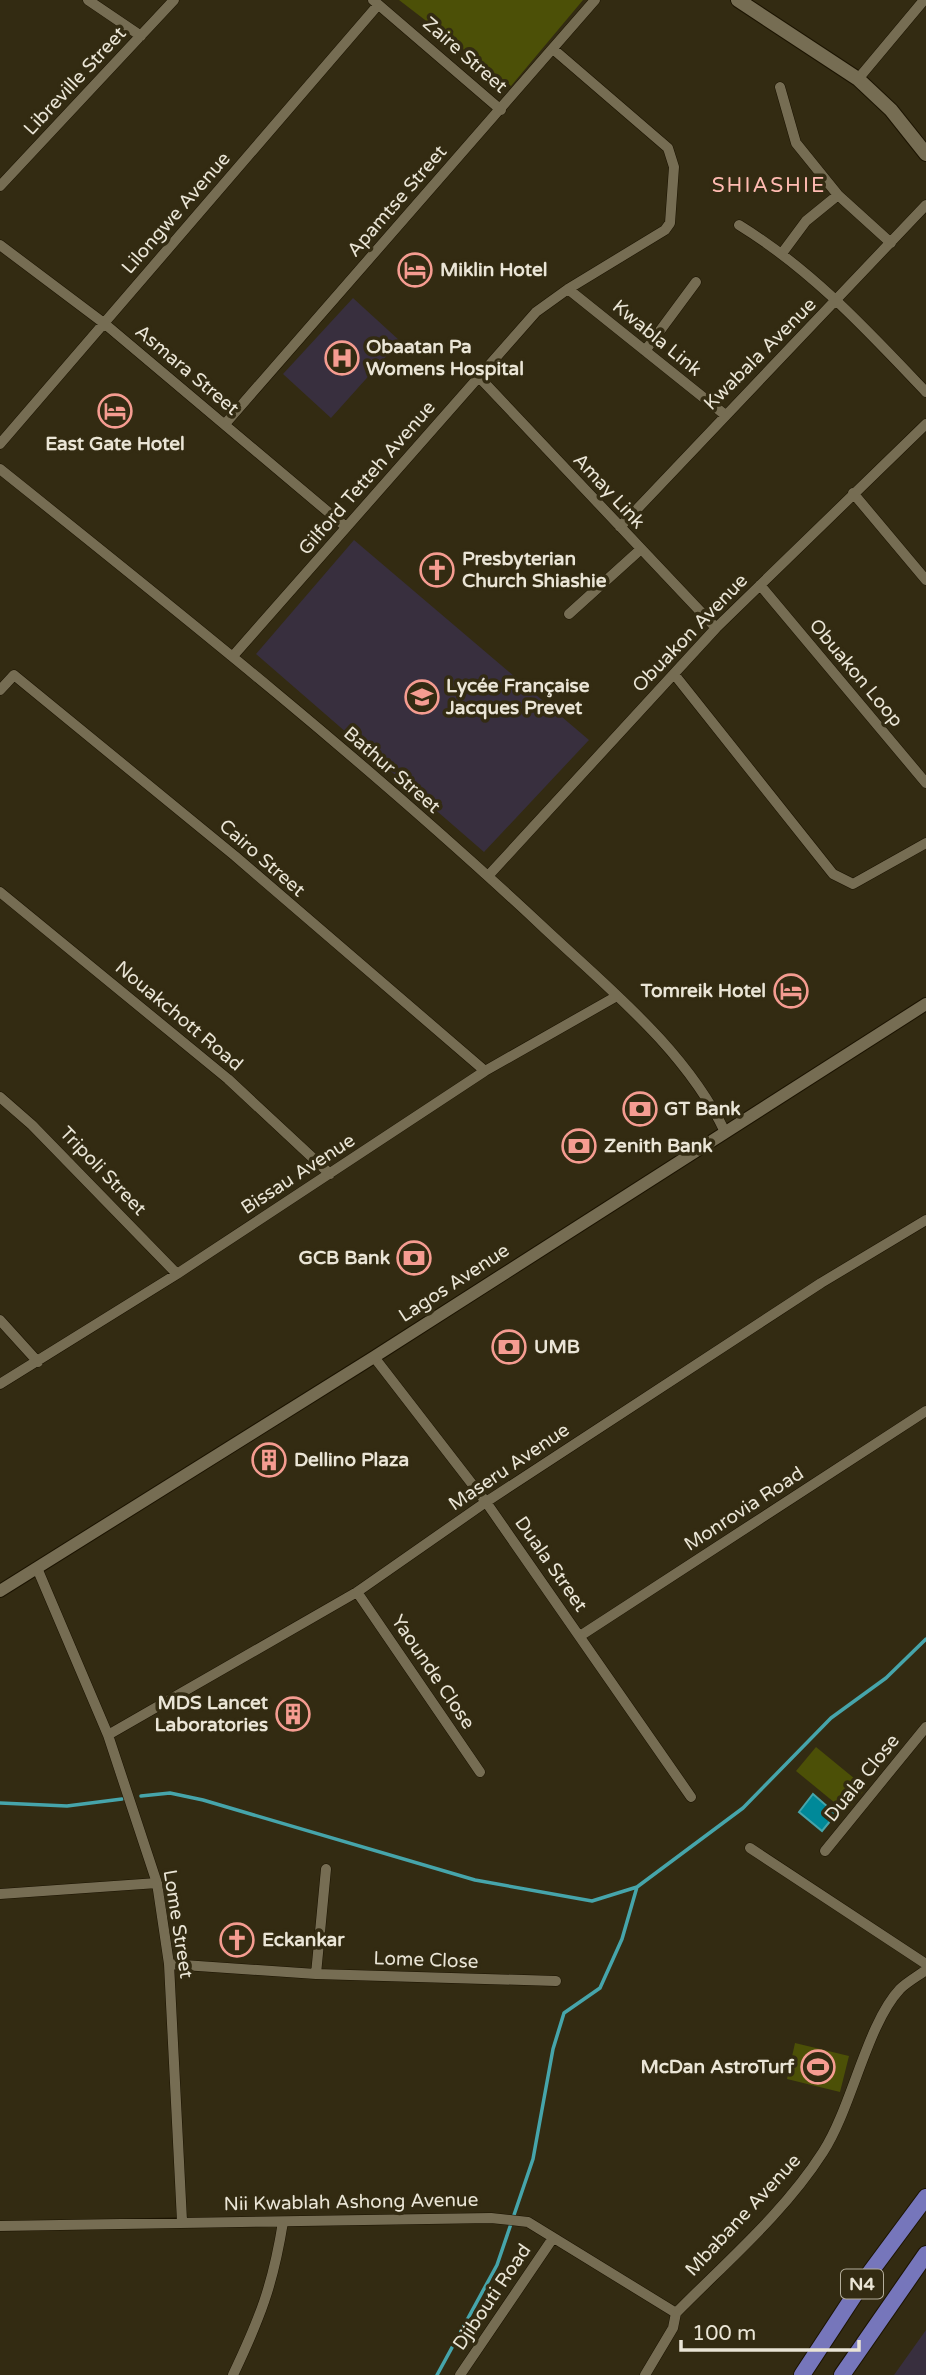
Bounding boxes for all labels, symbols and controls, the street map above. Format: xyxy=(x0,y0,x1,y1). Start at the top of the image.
street label: Zaire Street xyxy=(418,12,512,98)
street label: Libreville Street xyxy=(19,22,131,140)
street label: Apamtse Street xyxy=(343,141,451,261)
street label: Lilongwe Avenue xyxy=(117,148,235,278)
district label: SHIASHIE xyxy=(712,173,826,198)
hotel icon: Miklin Hotel xyxy=(396,251,434,289)
place label: Miklin Hotel xyxy=(440,259,547,281)
street label: Kwabala Avenue xyxy=(699,293,821,415)
street label: Kwabla Link xyxy=(608,295,706,381)
street label: Asmara Street xyxy=(131,320,243,420)
place label: Obaatan Pa Womens Hospital xyxy=(366,336,524,381)
hospital icon: Obaatan Pa Womens Hospital xyxy=(323,339,361,377)
hotel icon: East Gate Hotel xyxy=(96,392,134,430)
street label: Gilford Tetteh Avenue xyxy=(294,397,440,559)
place label: East Gate Hotel xyxy=(45,433,185,455)
street label: Amay Link xyxy=(569,449,649,533)
place label: Presbyterian Church Shiashie xyxy=(462,548,607,592)
church icon: Presbyterian Church Shiashie xyxy=(418,551,456,589)
street label: Obuakon Avenue xyxy=(628,569,752,697)
street label: Obuakon Loop xyxy=(805,615,907,731)
place label: Lycée Française Jacques Prevet xyxy=(445,675,590,720)
school or university icon: Lycée Française Jacques Prevet xyxy=(403,678,441,716)
street label: Bathur Street xyxy=(339,722,445,818)
street label: Cairo Street xyxy=(215,815,309,901)
street label: Nouakchott Road xyxy=(111,956,247,1076)
hotel icon: Tomreik Hotel xyxy=(772,972,810,1010)
place label: Tomreik Hotel xyxy=(640,980,766,1002)
bank icon: GT Bank xyxy=(621,1090,659,1128)
place label: GT Bank xyxy=(664,1098,741,1120)
street label: Tripoli Street xyxy=(55,1122,151,1220)
bank icon: Zenith Bank xyxy=(560,1127,598,1165)
street label: Bissau Avenue xyxy=(237,1129,359,1219)
place label: Zenith Bank xyxy=(604,1135,713,1157)
street label: Lagos Avenue xyxy=(395,1239,513,1327)
bank icon: GCB Bank xyxy=(395,1239,433,1277)
place label: GCB Bank xyxy=(299,1247,391,1269)
bank icon: UMB xyxy=(490,1328,528,1366)
place label: UMB xyxy=(534,1336,580,1358)
street label: Maseru Avenue xyxy=(445,1419,573,1515)
building icon: Dellino Plaza xyxy=(250,1441,288,1479)
place label: Dellino Plaza xyxy=(294,1449,409,1471)
street label: Monrovia Road xyxy=(680,1462,808,1556)
street label: Duala Street xyxy=(510,1512,592,1616)
street label: Yaounde Close xyxy=(387,1611,479,1733)
place label: MDS Lancet Laboratories xyxy=(155,1692,269,1736)
building icon: MDS Lancet Laboratories xyxy=(274,1695,312,1733)
street label: Duala Close xyxy=(820,1730,904,1826)
street label: Lome Street xyxy=(159,1868,197,1980)
church icon: Eckankar xyxy=(218,1921,256,1959)
place label: Eckankar xyxy=(262,1929,345,1951)
street label: Lome Close xyxy=(373,1947,479,1973)
sports icon: McDan AstroTurf xyxy=(799,2048,837,2086)
place label: McDan AstroTurf xyxy=(641,2056,795,2078)
street label: Mbabane Avenue xyxy=(681,2149,805,2281)
street label: Nii Kwablah Ashong Avenue xyxy=(224,2189,478,2215)
street label: Djibouti Road xyxy=(448,2240,536,2354)
road number: N4 xyxy=(841,2270,883,2298)
scale bar xyxy=(681,2308,860,2352)
text: 100 m xyxy=(692,2321,756,2346)

